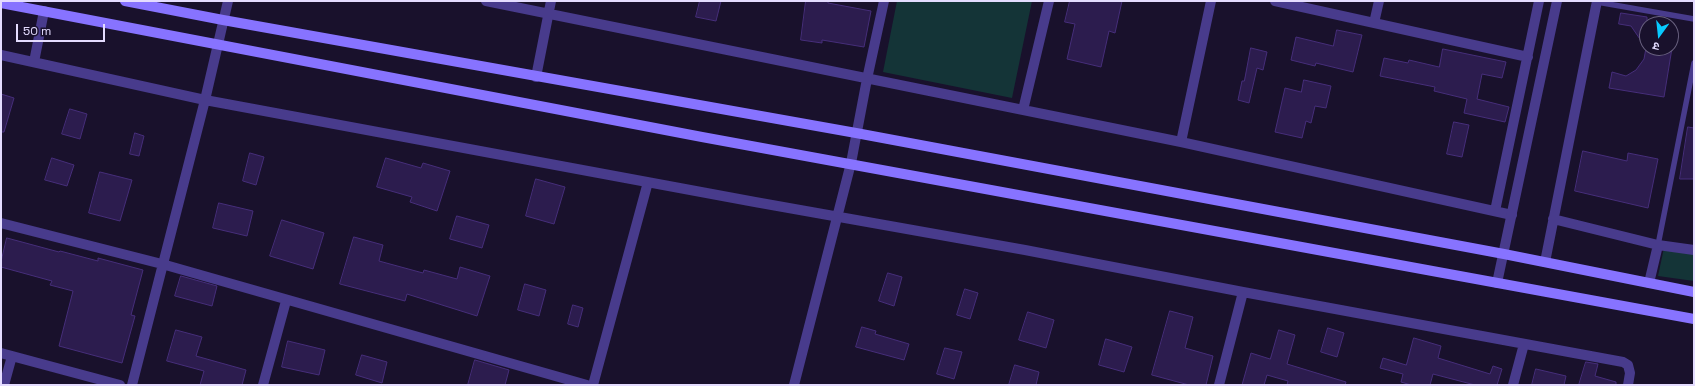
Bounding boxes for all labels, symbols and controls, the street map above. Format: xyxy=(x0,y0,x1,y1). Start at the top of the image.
scale bar xyxy=(18,16,107,42)
north arrow xyxy=(1639,16,1679,56)
text: 50 m xyxy=(23,23,51,39)
text: उ xyxy=(1651,39,1661,54)

